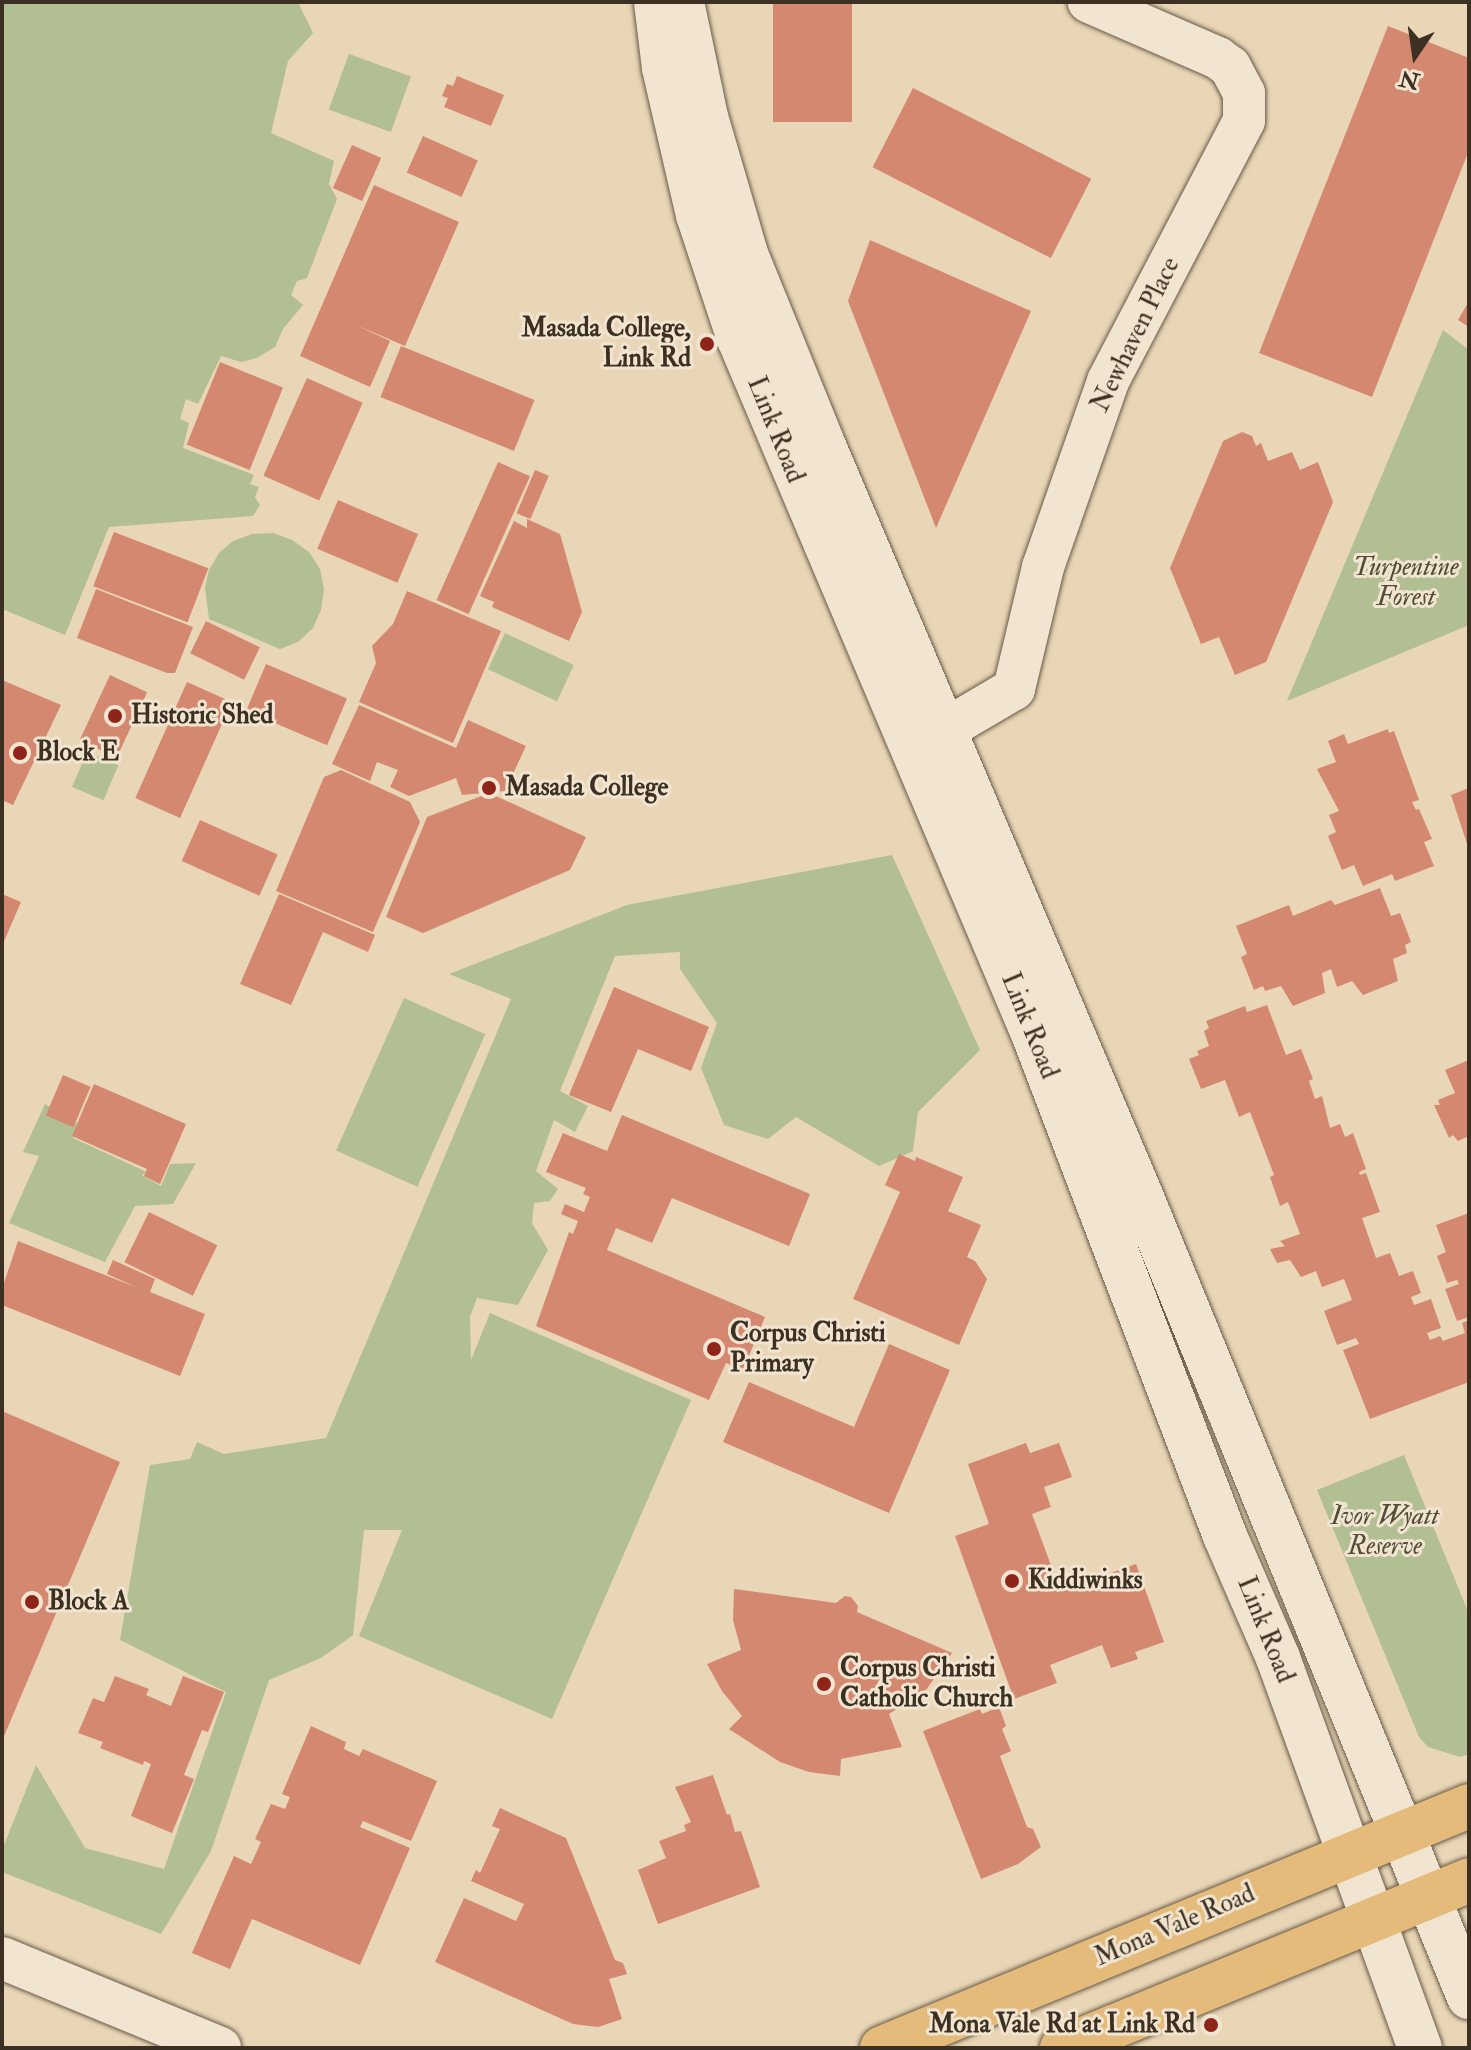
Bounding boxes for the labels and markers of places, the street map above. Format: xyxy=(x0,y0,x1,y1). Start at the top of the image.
place label: Masada College, Link Rd xyxy=(521,313,691,374)
marker: Masada College, Link Rd xyxy=(698,335,716,353)
place label: Historic Shed xyxy=(131,700,273,732)
marker: Historic Shed xyxy=(106,707,124,725)
place label: Block E xyxy=(36,737,119,769)
marker: Block E xyxy=(11,744,29,762)
place label: Masada College xyxy=(505,772,668,804)
marker: Masada College xyxy=(480,779,498,797)
place label: Corpus Christi Primary xyxy=(730,1318,886,1380)
marker: Corpus Christi Primary xyxy=(705,1340,723,1358)
place label: Kiddiwinks xyxy=(1028,1565,1143,1597)
marker: Kiddiwinks xyxy=(1003,1572,1021,1590)
place label: Block A xyxy=(48,1586,129,1618)
marker: Block A xyxy=(23,1593,41,1611)
place label: Corpus Christi Catholic Church xyxy=(840,1653,1013,1714)
marker: Corpus Christi Catholic Church xyxy=(815,1675,833,1693)
place label: Mona Vale Rd at Link Rd xyxy=(929,2009,1195,2041)
marker: Mona Vale Rd at Link Rd xyxy=(1202,2016,1220,2034)

